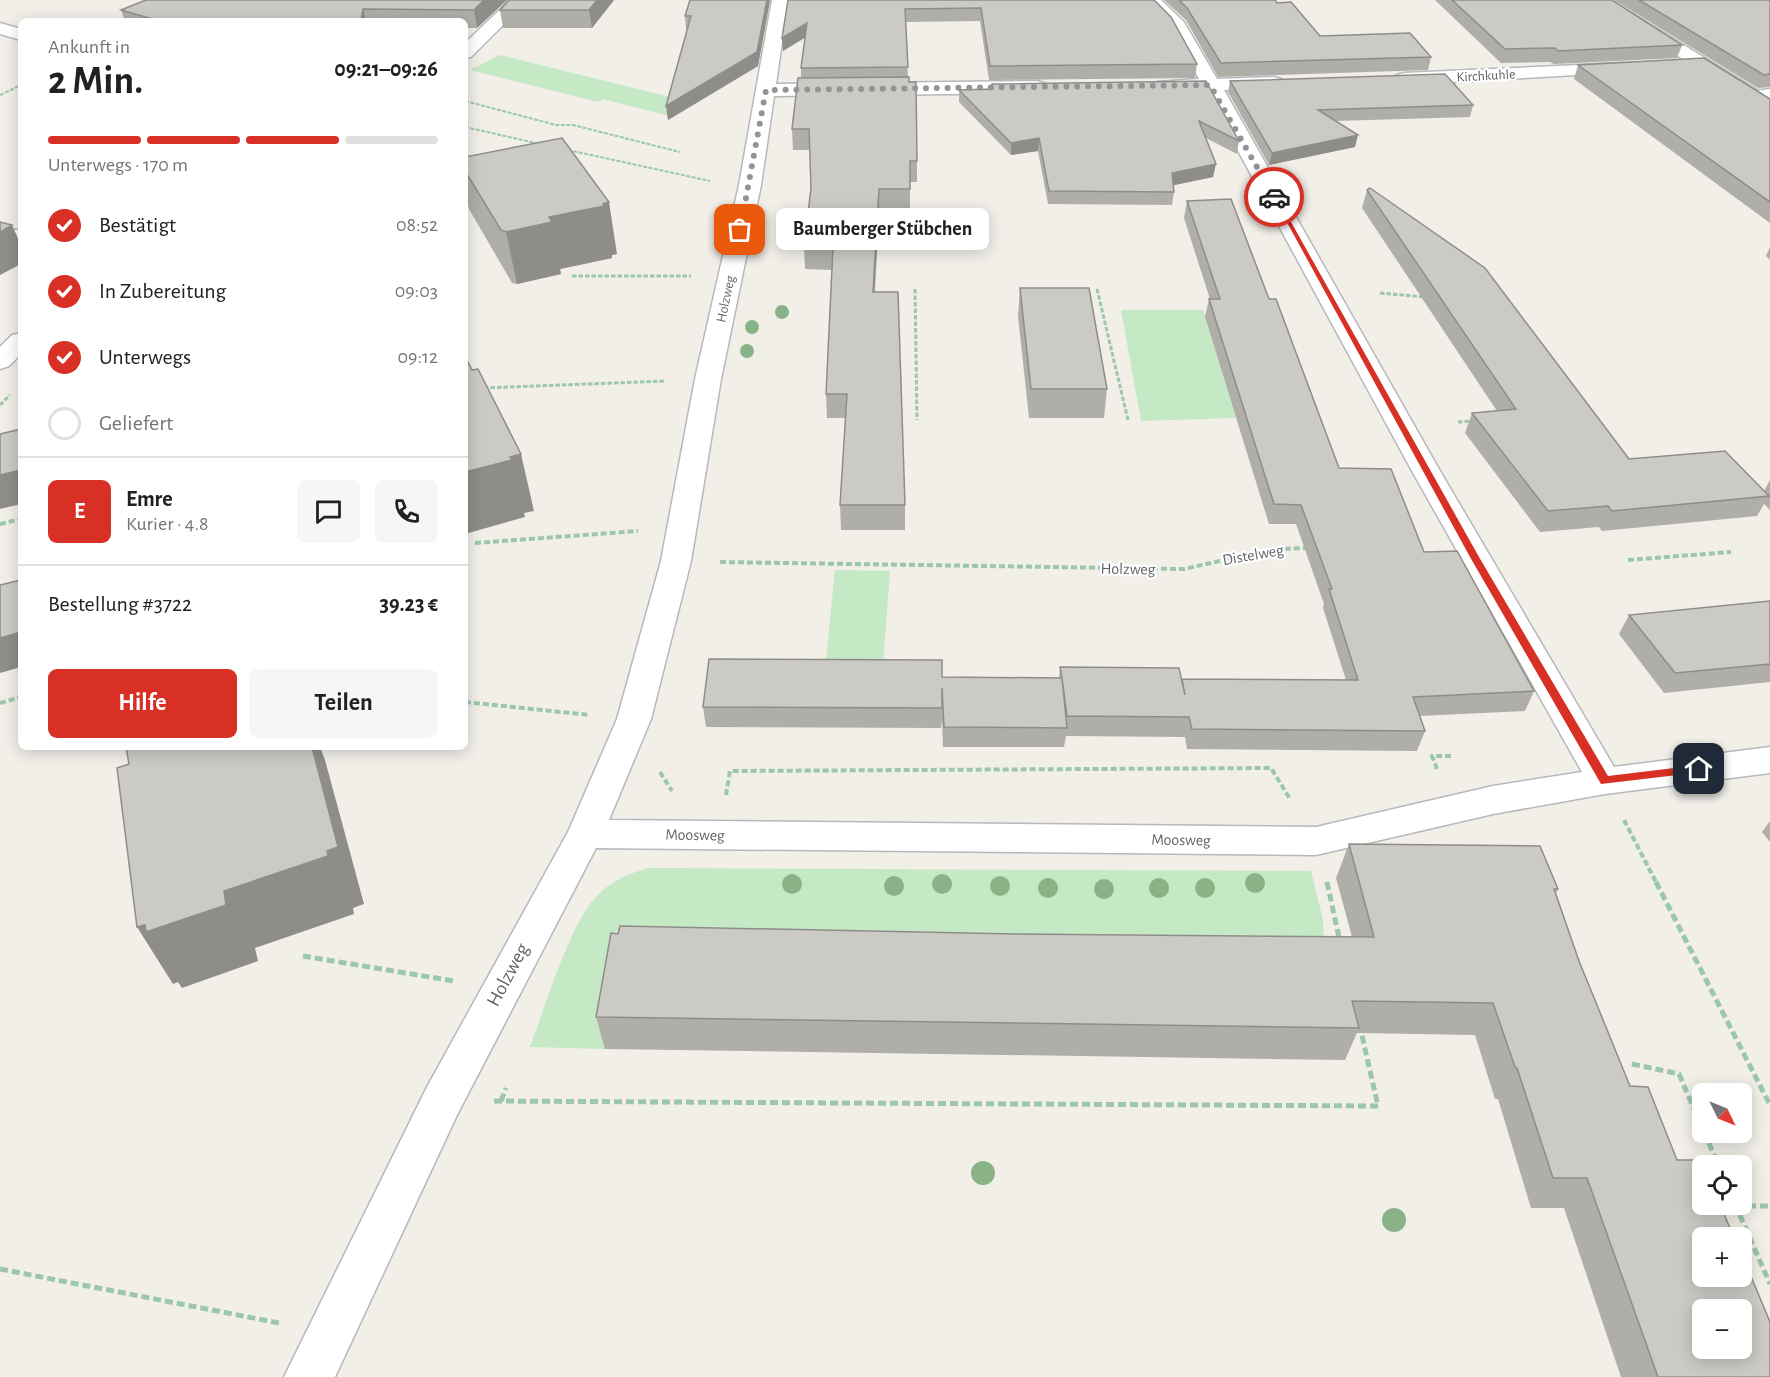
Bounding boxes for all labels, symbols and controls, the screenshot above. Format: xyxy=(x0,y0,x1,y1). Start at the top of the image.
text: Ankunft in xyxy=(48,37,130,57)
text: 09:21–09:26 xyxy=(334,58,438,80)
text: 2 Min. xyxy=(48,62,143,101)
street label: Kirchkuhle xyxy=(1456,67,1516,85)
text: Unterwegs · 170 m xyxy=(48,155,188,175)
courier xyxy=(1244,167,1304,227)
icon: car xyxy=(1258,181,1291,214)
pin xyxy=(714,204,765,255)
icon: check xyxy=(48,209,81,242)
callout: Baumberger Stübchen xyxy=(776,209,989,251)
icon: bag xyxy=(723,213,756,246)
text: Bestätigt xyxy=(99,214,176,236)
text: 08:52 xyxy=(396,215,438,235)
text: Baumberger Stübchen xyxy=(793,219,972,239)
street label: Holzweg xyxy=(714,274,738,324)
icon: check xyxy=(48,275,81,308)
text: In Zubereitung xyxy=(99,280,226,302)
text: 09:03 xyxy=(395,281,438,301)
icon: check xyxy=(48,341,81,374)
text: Unterwegs xyxy=(99,346,191,368)
text: 09:12 xyxy=(397,347,438,367)
text: Geliefert xyxy=(99,412,173,434)
button: chat xyxy=(297,480,360,543)
button: phone xyxy=(375,480,438,543)
text: Emre xyxy=(126,488,173,510)
text: E xyxy=(74,500,85,522)
text: Kurier · 4.8 xyxy=(126,514,208,534)
street label: Distelweg xyxy=(1221,542,1285,568)
street label: Holzweg xyxy=(1101,561,1156,577)
text: Bestellung #3722 xyxy=(48,593,192,615)
text: 39.23 € xyxy=(379,593,438,615)
button: Hilfe xyxy=(48,669,237,738)
button: Teilen xyxy=(249,669,438,738)
pin xyxy=(1673,743,1724,794)
icon: home xyxy=(1682,752,1715,785)
street label: Moosweg xyxy=(665,826,725,844)
street label: Moosweg xyxy=(1151,831,1211,849)
street label: Holzweg xyxy=(483,940,533,1010)
north arrow xyxy=(1692,1083,1752,1143)
map controls xyxy=(1692,1083,1752,1359)
button: locate xyxy=(1692,1155,1752,1215)
button: + xyxy=(1692,1227,1752,1287)
button: − xyxy=(1692,1299,1752,1359)

